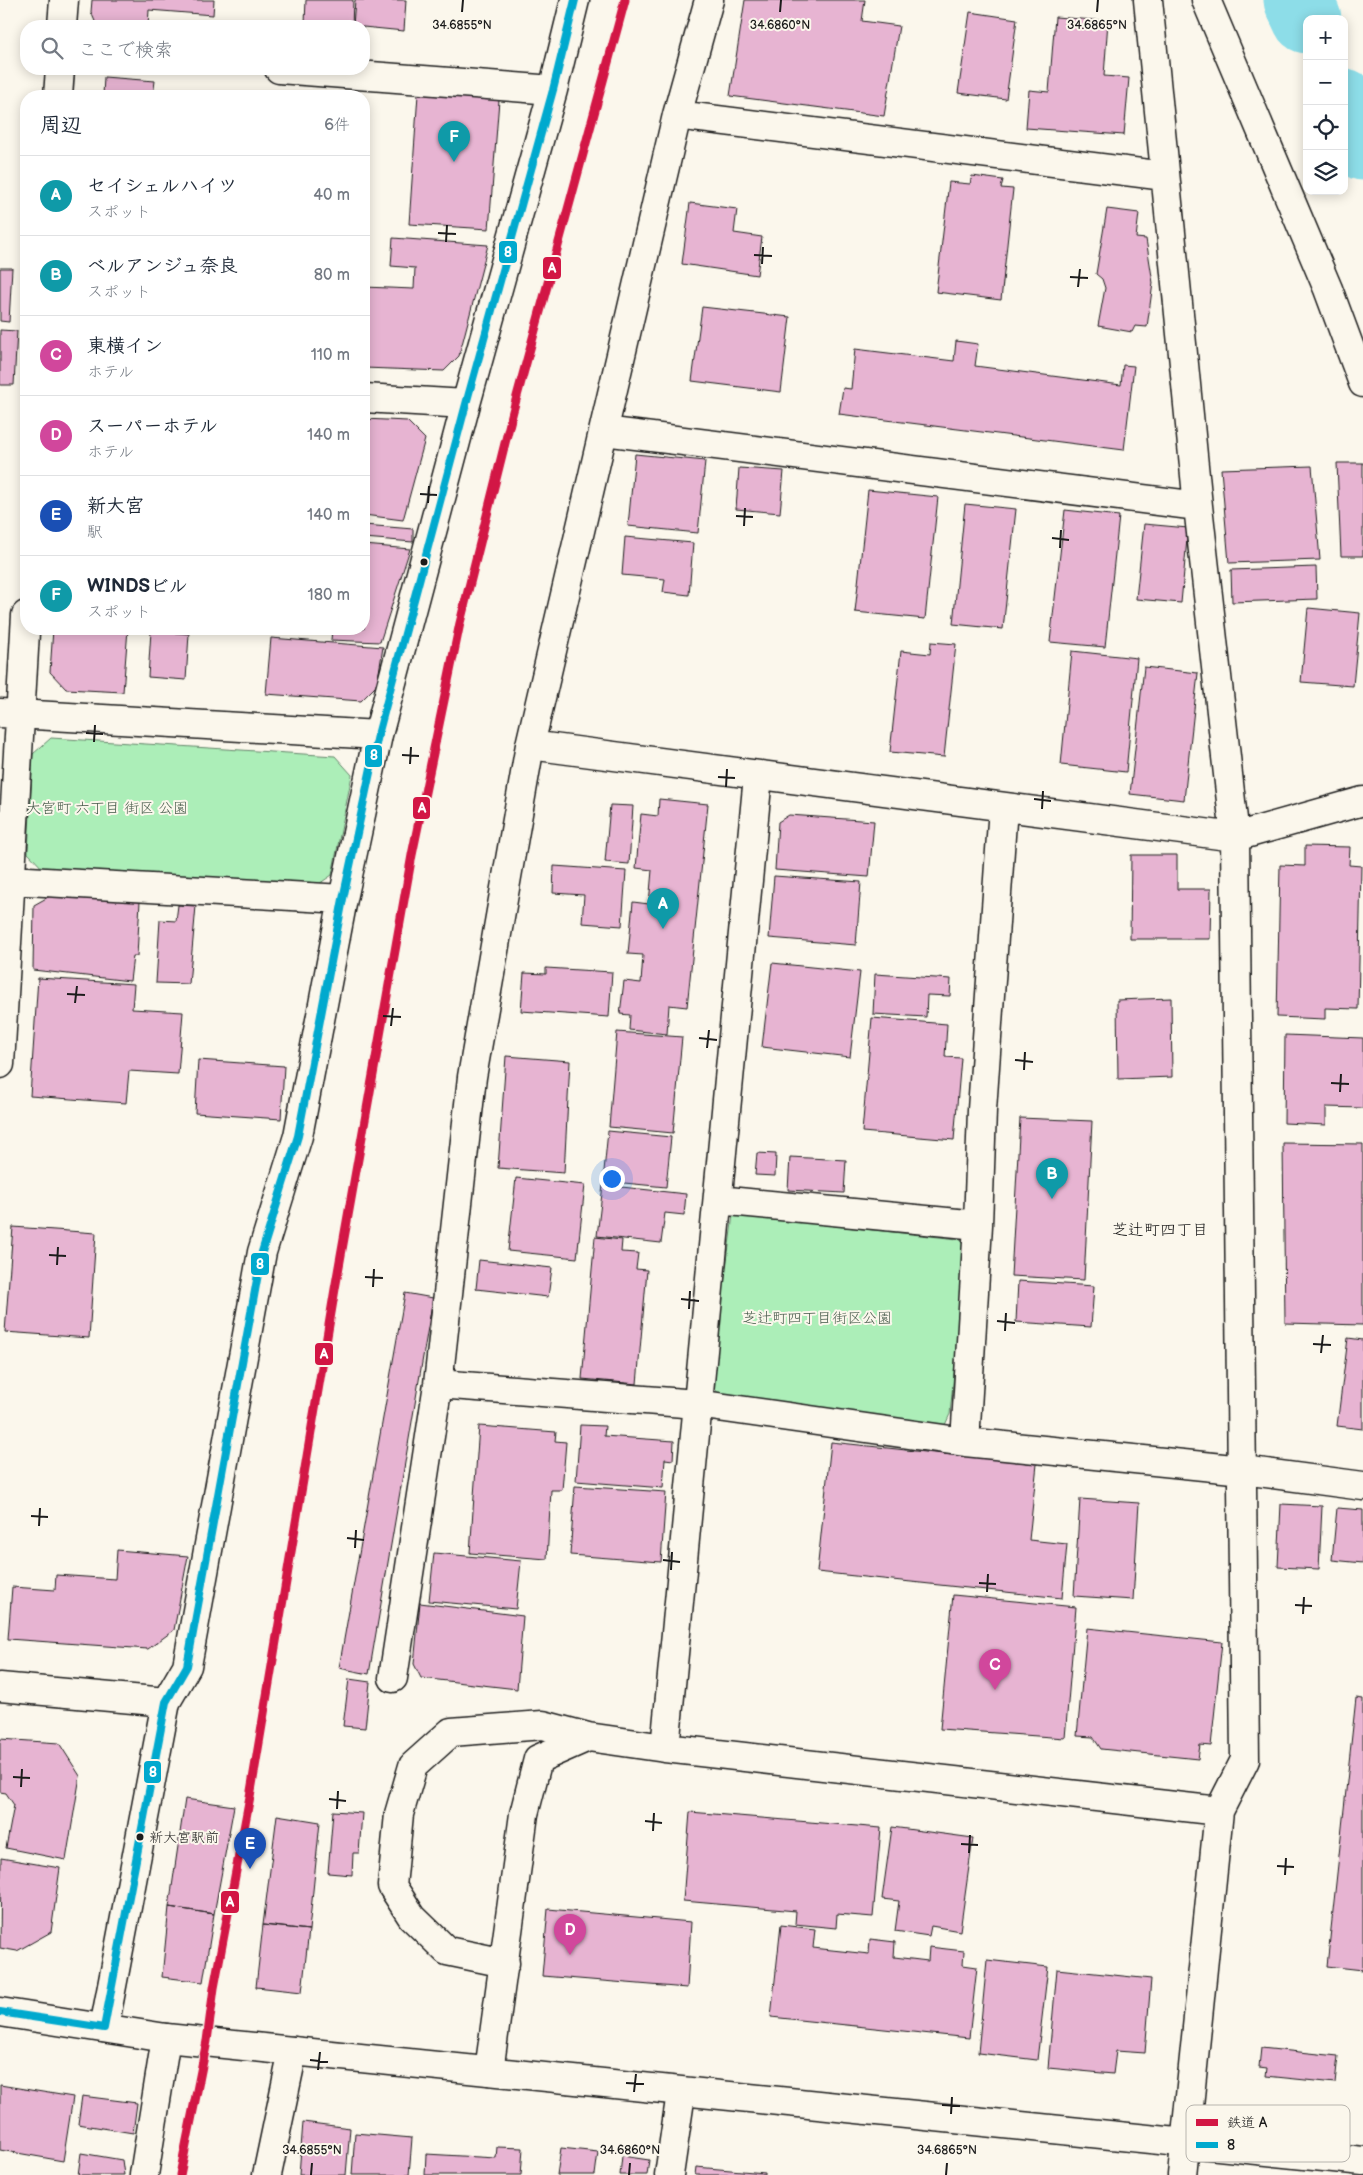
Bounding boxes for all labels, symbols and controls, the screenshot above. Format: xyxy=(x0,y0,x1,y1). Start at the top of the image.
map controls xyxy=(1303,15,1348,195)
button: + xyxy=(1303,15,1348,60)
text: 34.6855°N xyxy=(432,18,492,33)
text: 34.6860°N xyxy=(750,18,810,33)
text: 34.6865°N xyxy=(1067,18,1127,33)
search box xyxy=(20,20,370,75)
icon: search xyxy=(38,34,66,62)
text: ここで検索 xyxy=(78,39,173,62)
button: − xyxy=(1303,60,1348,105)
button: locate xyxy=(1303,105,1348,150)
text: 周辺 xyxy=(40,113,82,138)
text: 6件 xyxy=(324,116,350,135)
pin: F xyxy=(438,121,470,162)
button: layers xyxy=(1303,150,1348,195)
text: セイシェルハイツ xyxy=(87,175,237,198)
text: A xyxy=(51,186,61,205)
text: 40 m xyxy=(313,186,350,205)
text: スポット xyxy=(87,203,151,222)
line badge: 8 xyxy=(498,240,518,264)
text: 8 xyxy=(504,244,512,261)
text: ベルアンジュ奈良 xyxy=(87,255,237,278)
line badge: A xyxy=(542,256,562,280)
text: A xyxy=(547,260,557,277)
text: B xyxy=(50,266,62,285)
text: 80 m xyxy=(314,266,350,285)
text: スポット xyxy=(87,283,151,302)
text: 東横イン xyxy=(87,335,163,358)
text: C xyxy=(50,346,62,365)
text: 110 m xyxy=(311,346,350,365)
text: ホテル xyxy=(87,363,134,382)
text: スーパーホテル xyxy=(87,415,218,438)
text: D xyxy=(50,426,62,445)
text: 140 m xyxy=(307,426,350,445)
text: ホテル xyxy=(87,443,134,462)
text: 新大宮 xyxy=(87,495,144,518)
text: E xyxy=(51,506,61,525)
text: 140 m xyxy=(307,506,350,525)
text: 駅 xyxy=(87,523,103,542)
unlabelled marker xyxy=(419,557,429,567)
text: WINDSビル xyxy=(87,575,188,598)
text: F xyxy=(51,586,61,605)
text: 180 m xyxy=(308,586,350,605)
text: スポット xyxy=(87,603,151,622)
line badge: 8 xyxy=(364,744,383,768)
text: 8 xyxy=(370,747,378,764)
line badge: A xyxy=(412,796,431,820)
park label: 大宮町 六丁目 街区 公園 xyxy=(26,799,188,818)
text: A xyxy=(417,800,427,817)
pin: A xyxy=(647,888,679,929)
pin: B xyxy=(1036,1158,1068,1199)
your location xyxy=(599,1166,625,1192)
district label: 芝辻町四丁目 xyxy=(1112,1221,1208,1240)
line badge: 8 xyxy=(250,1252,270,1276)
text: 8 xyxy=(256,1256,264,1273)
park label: 芝辻町四丁目街区公園 xyxy=(742,1309,892,1328)
line badge: A xyxy=(314,1342,334,1366)
text: A xyxy=(319,1346,329,1363)
pin: C xyxy=(979,1649,1011,1690)
line badge: 8 xyxy=(143,1760,162,1784)
text: 8 xyxy=(149,1764,157,1781)
pin: E xyxy=(234,1828,266,1869)
place label: 新大宮駅前 xyxy=(149,1829,219,1846)
marker: 新大宮駅前 xyxy=(135,1832,145,1842)
line badge: A xyxy=(220,1890,240,1914)
text: A xyxy=(225,1894,235,1911)
pin: D xyxy=(554,1914,586,1955)
legend xyxy=(1186,2105,1350,2162)
text: 鉄道 A xyxy=(1227,2114,1268,2131)
text: 8 xyxy=(1227,2137,1235,2154)
text: 34.6855°N xyxy=(282,2143,342,2158)
text: 34.6860°N xyxy=(600,2143,660,2158)
text: 34.6865°N xyxy=(917,2143,977,2158)

